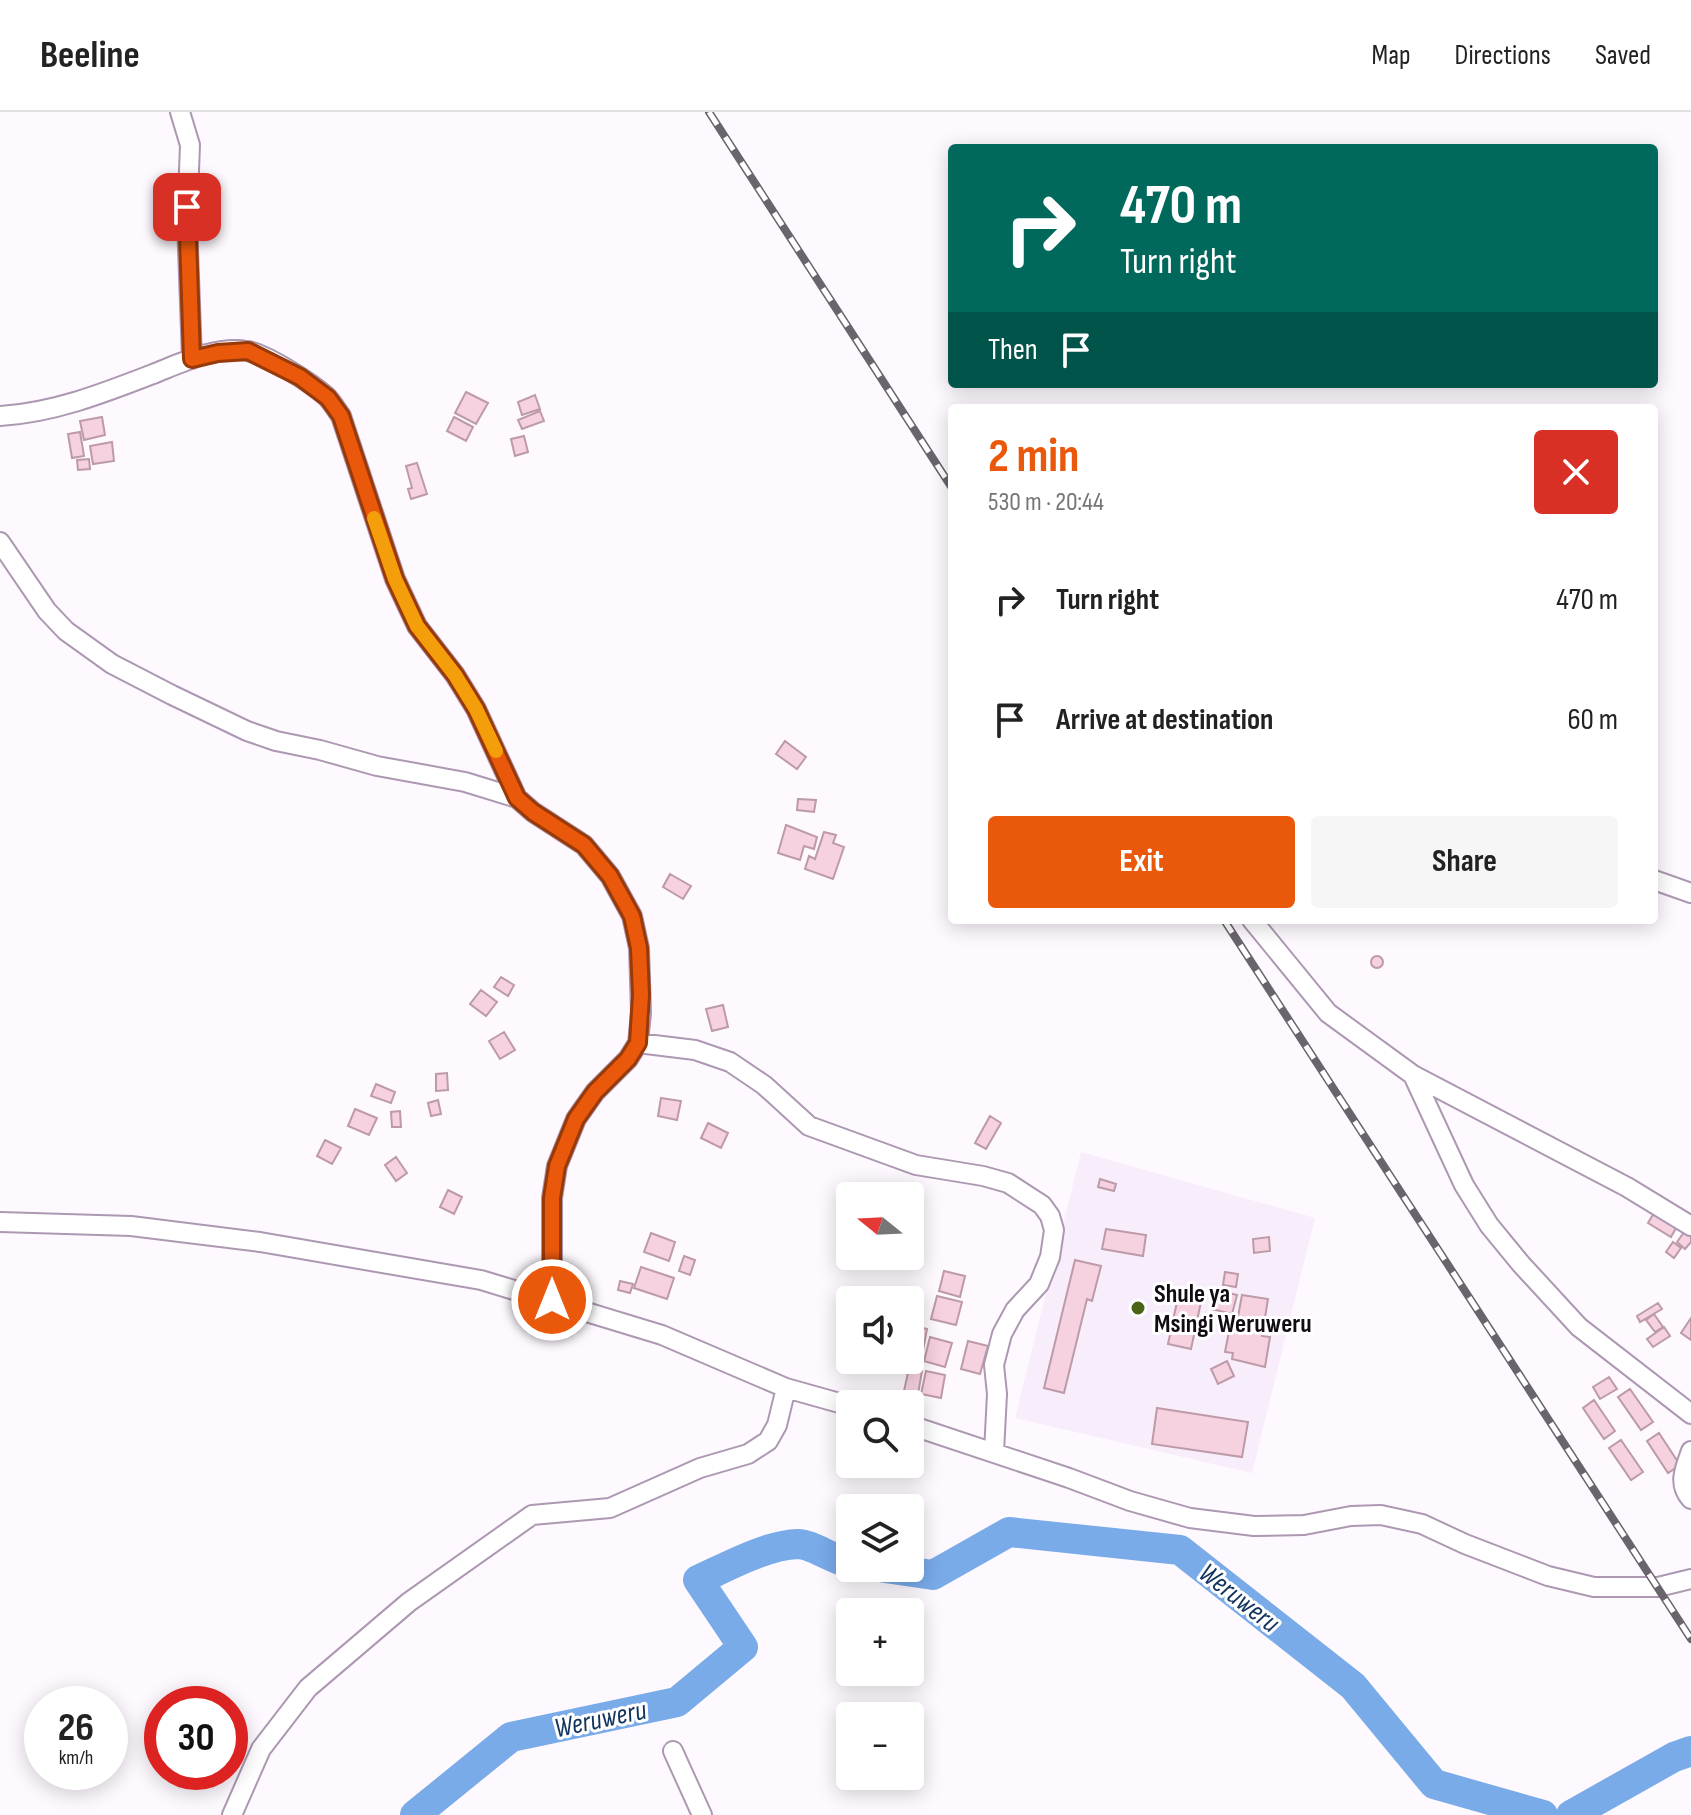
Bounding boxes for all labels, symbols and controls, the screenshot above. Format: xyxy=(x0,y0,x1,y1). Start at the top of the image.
text: Beeline xyxy=(40,33,140,78)
text: Map xyxy=(1372,39,1411,72)
text: Directions xyxy=(1455,39,1551,72)
text: Saved xyxy=(1595,39,1651,72)
pin xyxy=(153,173,221,241)
text: 470 m xyxy=(1120,173,1242,240)
icon: right xyxy=(988,176,1092,280)
icon: arrive xyxy=(165,185,209,229)
text: Turn right xyxy=(1120,241,1237,284)
icon: arrive xyxy=(1054,328,1098,372)
text: Then xyxy=(988,332,1038,368)
text: 2 min xyxy=(988,428,1079,485)
button: close xyxy=(1534,430,1618,514)
text: 530 m · 20:44 xyxy=(988,487,1104,518)
icon: right xyxy=(988,578,1032,622)
text: Turn right xyxy=(1056,582,1159,618)
text: 470 m xyxy=(1556,582,1618,618)
icon: arrive xyxy=(988,698,1032,742)
text: Arrive at destination xyxy=(1056,702,1273,738)
text: 60 m xyxy=(1567,702,1618,738)
button: Exit xyxy=(988,816,1295,908)
button: Share xyxy=(1311,816,1618,908)
north arrow xyxy=(836,1182,924,1270)
map controls xyxy=(836,1182,924,1790)
position arrow xyxy=(510,1258,594,1342)
place label: Shule ya Msingi Weruweru xyxy=(1154,1279,1312,1340)
button: sound xyxy=(836,1286,924,1374)
marker: Shule ya Msingi Weruweru xyxy=(1129,1299,1147,1317)
button: search xyxy=(836,1390,924,1478)
button: layers xyxy=(836,1494,924,1582)
water label: Weruweru xyxy=(1192,1556,1286,1640)
button: + xyxy=(836,1598,924,1686)
speed limit sign: 30 xyxy=(144,1686,248,1790)
water label: Weruweru xyxy=(551,1694,650,1745)
button: − xyxy=(836,1702,924,1790)
text: 26 xyxy=(58,1704,94,1752)
text: km/h xyxy=(59,1746,93,1770)

